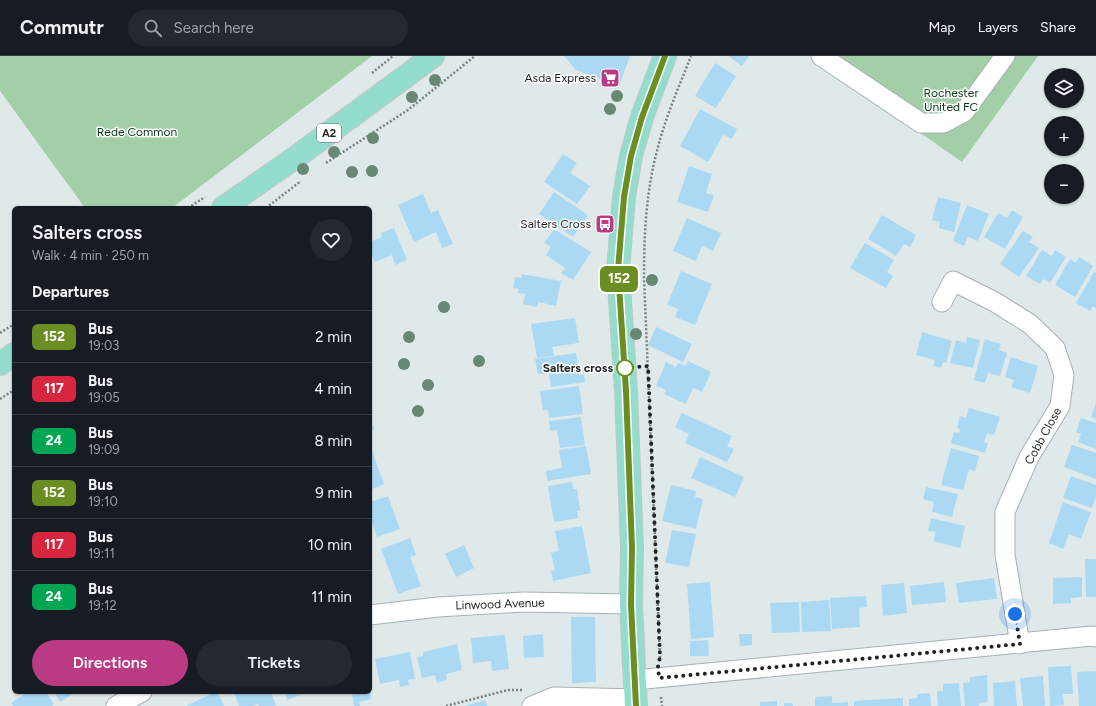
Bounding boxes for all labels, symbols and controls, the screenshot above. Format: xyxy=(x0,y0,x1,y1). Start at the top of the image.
search box xyxy=(128,10,408,46)
text: Commutr xyxy=(20,16,104,39)
icon: search xyxy=(142,17,164,39)
text: Search here xyxy=(174,19,254,37)
text: Map xyxy=(928,19,956,36)
text: Layers xyxy=(978,19,1018,36)
text: Share xyxy=(1040,19,1076,36)
supermarket icon: Asda Express xyxy=(599,67,621,89)
map controls xyxy=(1044,68,1084,204)
button: layers xyxy=(1044,68,1084,108)
place label: Asda Express xyxy=(524,71,596,85)
park label: Rochester United FC xyxy=(924,86,978,114)
button: + xyxy=(1044,116,1084,156)
road number: A2 xyxy=(317,124,341,142)
park label: Rede Common xyxy=(97,125,177,139)
button: − xyxy=(1044,164,1084,204)
bus stop icon: Salters Cross xyxy=(594,213,616,235)
place label: Salters Cross xyxy=(520,217,591,231)
button: heart xyxy=(310,219,352,261)
text: Salters cross xyxy=(32,221,142,244)
text: Walk · 4 min · 250 m xyxy=(32,248,149,263)
line badge: 152 xyxy=(596,266,642,292)
text: 152 xyxy=(608,270,630,287)
text: Departures xyxy=(32,283,109,301)
text: Bus xyxy=(88,320,113,338)
text: 152 xyxy=(43,328,65,345)
text: 2 min xyxy=(315,328,352,346)
text: 19:03 xyxy=(88,338,119,353)
marker: Salters cross xyxy=(616,359,634,377)
place label: Salters cross xyxy=(543,361,613,375)
text: Bus xyxy=(88,372,113,390)
text: 117 xyxy=(44,380,64,397)
text: 4 min xyxy=(314,380,352,398)
text: 19:05 xyxy=(88,390,120,405)
street label: Cobb Close xyxy=(1022,405,1065,467)
text: Bus xyxy=(88,424,113,442)
text: 24 xyxy=(46,432,62,449)
text: 8 min xyxy=(314,432,352,450)
text: 19:09 xyxy=(88,442,120,457)
text: Bus xyxy=(88,476,113,494)
text: 152 xyxy=(43,484,65,501)
text: 9 min xyxy=(315,484,352,502)
text: 19:10 xyxy=(88,494,118,509)
text: Bus xyxy=(88,528,113,546)
text: 117 xyxy=(44,536,64,553)
text: 10 min xyxy=(308,536,352,554)
text: 19:11 xyxy=(88,546,115,561)
text: Bus xyxy=(88,580,113,598)
text: 24 xyxy=(46,588,62,605)
text: 11 min xyxy=(311,588,352,606)
street label: Linwood Avenue xyxy=(455,595,545,613)
text: 19:12 xyxy=(88,598,117,613)
your location xyxy=(1005,604,1025,624)
button: Directions xyxy=(32,640,188,686)
button: Tickets xyxy=(196,640,352,686)

